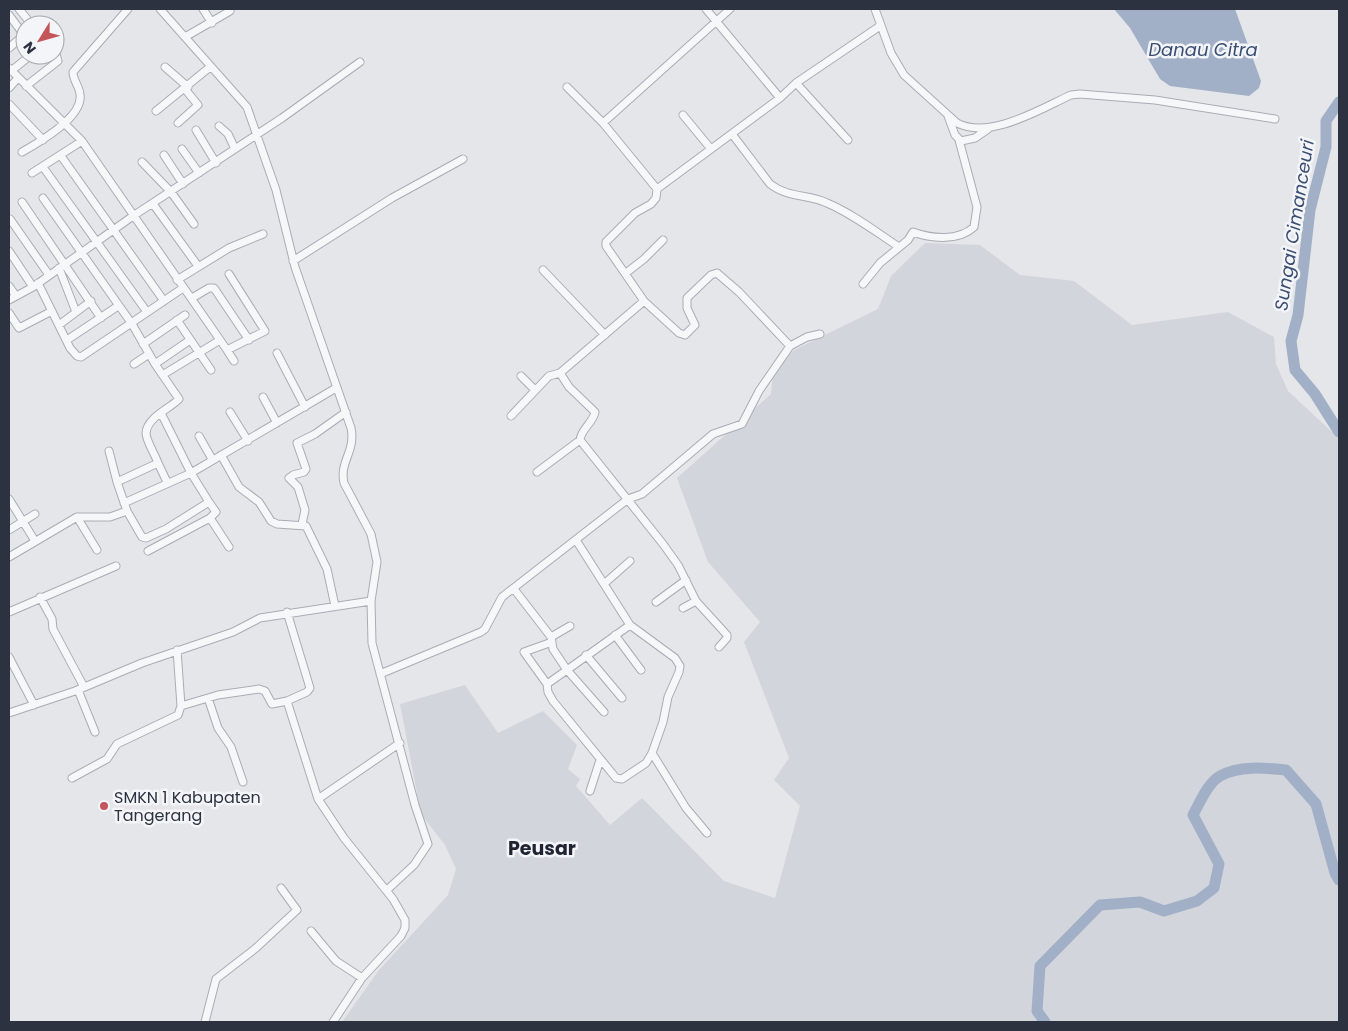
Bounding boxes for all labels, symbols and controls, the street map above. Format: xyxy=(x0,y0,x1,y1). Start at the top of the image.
north arrow xyxy=(15,15,65,65)
water label: Danau Citra xyxy=(1148,37,1258,62)
text: N xyxy=(18,38,41,58)
water label: Sungai Cimanceuri xyxy=(1268,137,1320,312)
place label: SMKN 1 Kabupaten Tangerang xyxy=(114,786,261,827)
marker: SMKN 1 Kabupaten Tangerang xyxy=(98,800,110,812)
district label: Peusar xyxy=(508,835,576,862)

